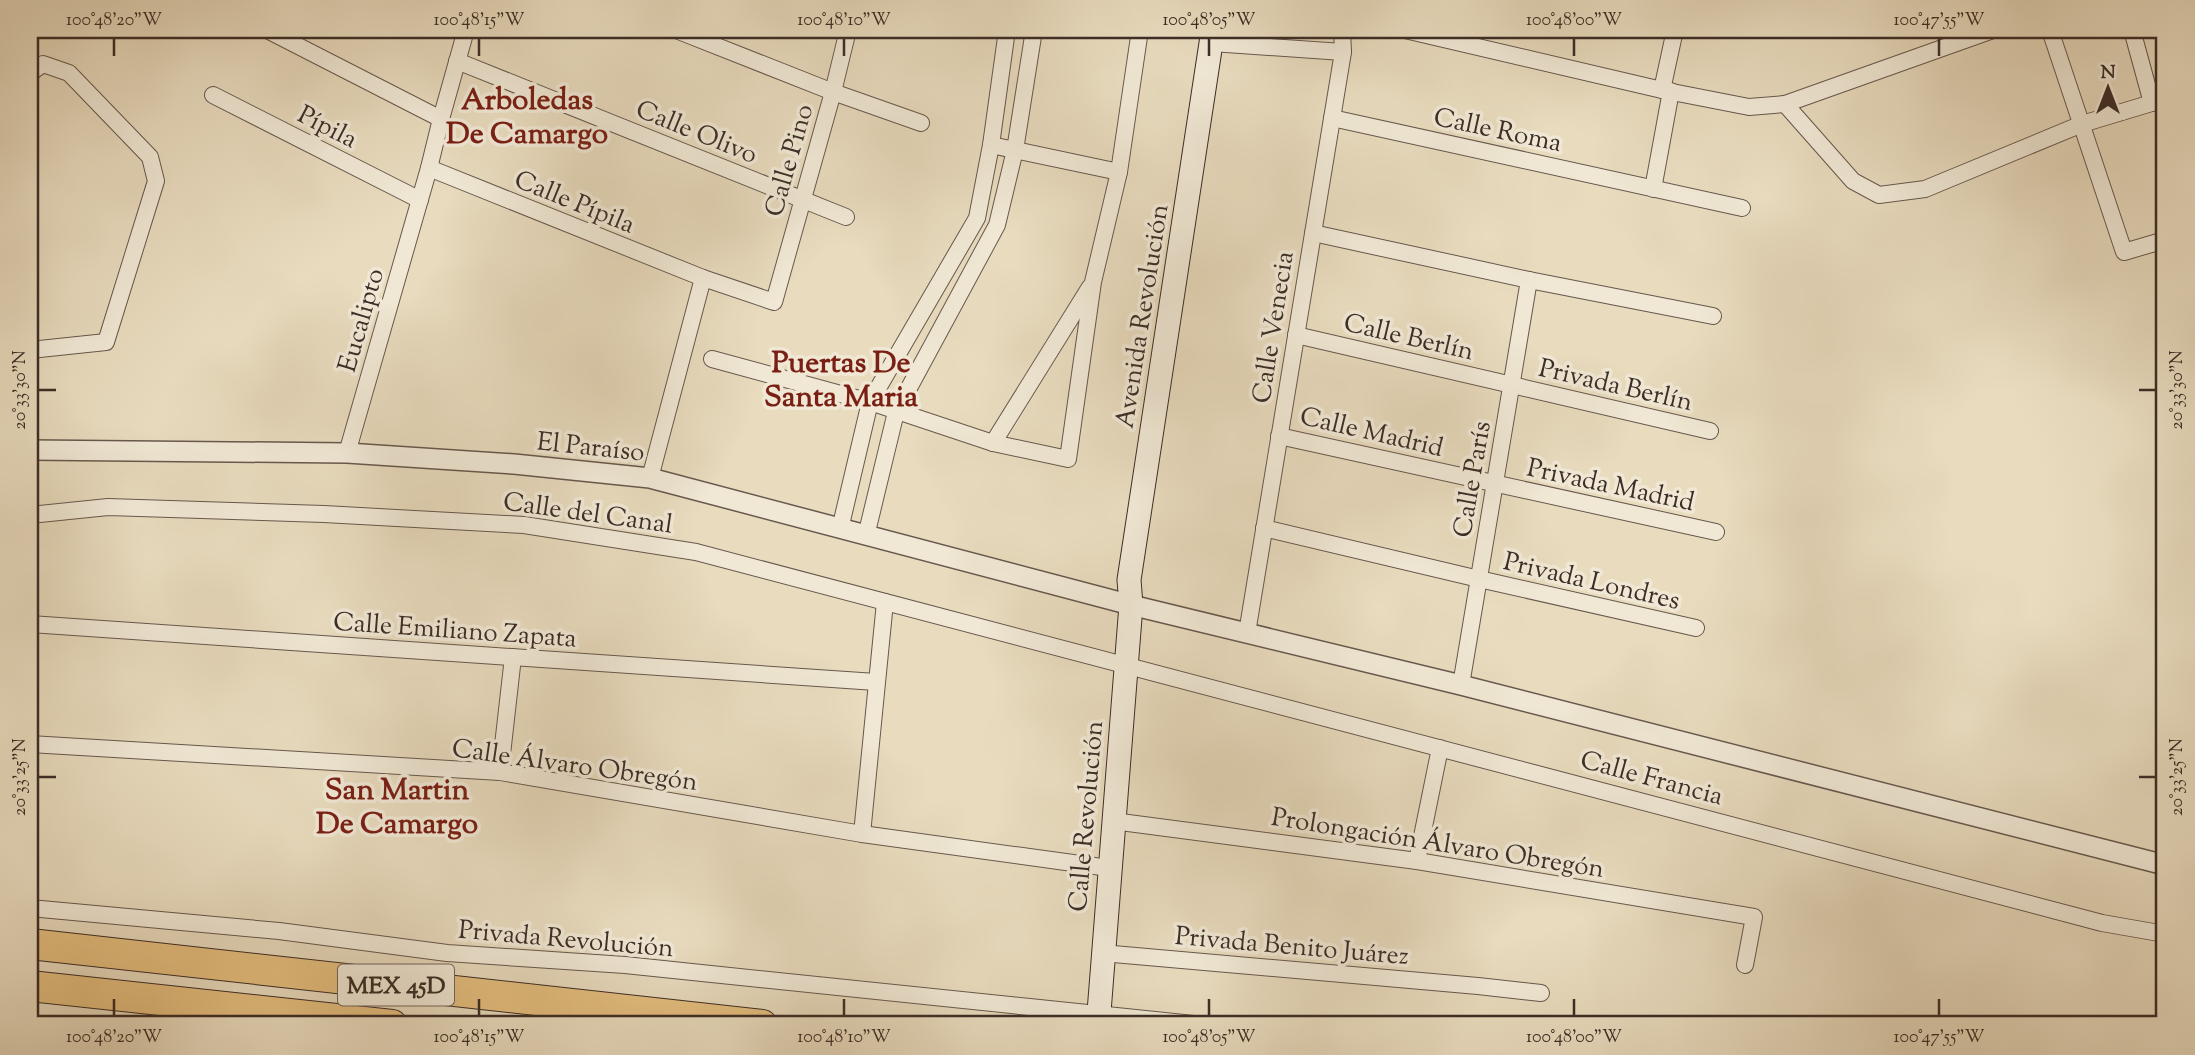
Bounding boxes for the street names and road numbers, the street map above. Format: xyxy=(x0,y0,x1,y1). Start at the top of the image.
street label: Calle Olivo xyxy=(630,92,762,174)
street label: Pípila xyxy=(291,98,363,159)
street label: Calle Pino xyxy=(757,100,824,221)
street label: Calle Roma xyxy=(1430,100,1565,163)
street label: Calle Pípila xyxy=(508,162,640,244)
street label: Avenida Revolución xyxy=(1107,202,1179,431)
street label: Calle Venecia xyxy=(1244,249,1305,406)
street label: Eucalipto xyxy=(330,264,395,377)
street label: Calle Berlín xyxy=(1340,305,1477,371)
street label: Privada Berlín xyxy=(1535,351,1696,422)
street label: Calle Madrid xyxy=(1296,399,1447,468)
street label: Calle París xyxy=(1445,418,1502,541)
street label: El Paraíso xyxy=(535,424,646,473)
street label: Privada Madrid xyxy=(1523,451,1698,522)
street label: Calle del Canal xyxy=(500,484,675,545)
street label: Privada Londres xyxy=(1499,544,1683,621)
street label: Calle Emiliano Zapata xyxy=(332,605,578,658)
street label: Calle Revolución xyxy=(1061,719,1114,913)
street label: Calle Álvaro Obregón xyxy=(449,731,700,802)
street label: Calle Francia xyxy=(1576,743,1727,816)
street label: Prolongación Álvaro Obregón xyxy=(1269,800,1607,889)
street label: Privada Revolución xyxy=(457,913,675,968)
street label: Privada Benito Juárez xyxy=(1173,919,1410,976)
road number: MEX 45D xyxy=(338,965,454,1006)

